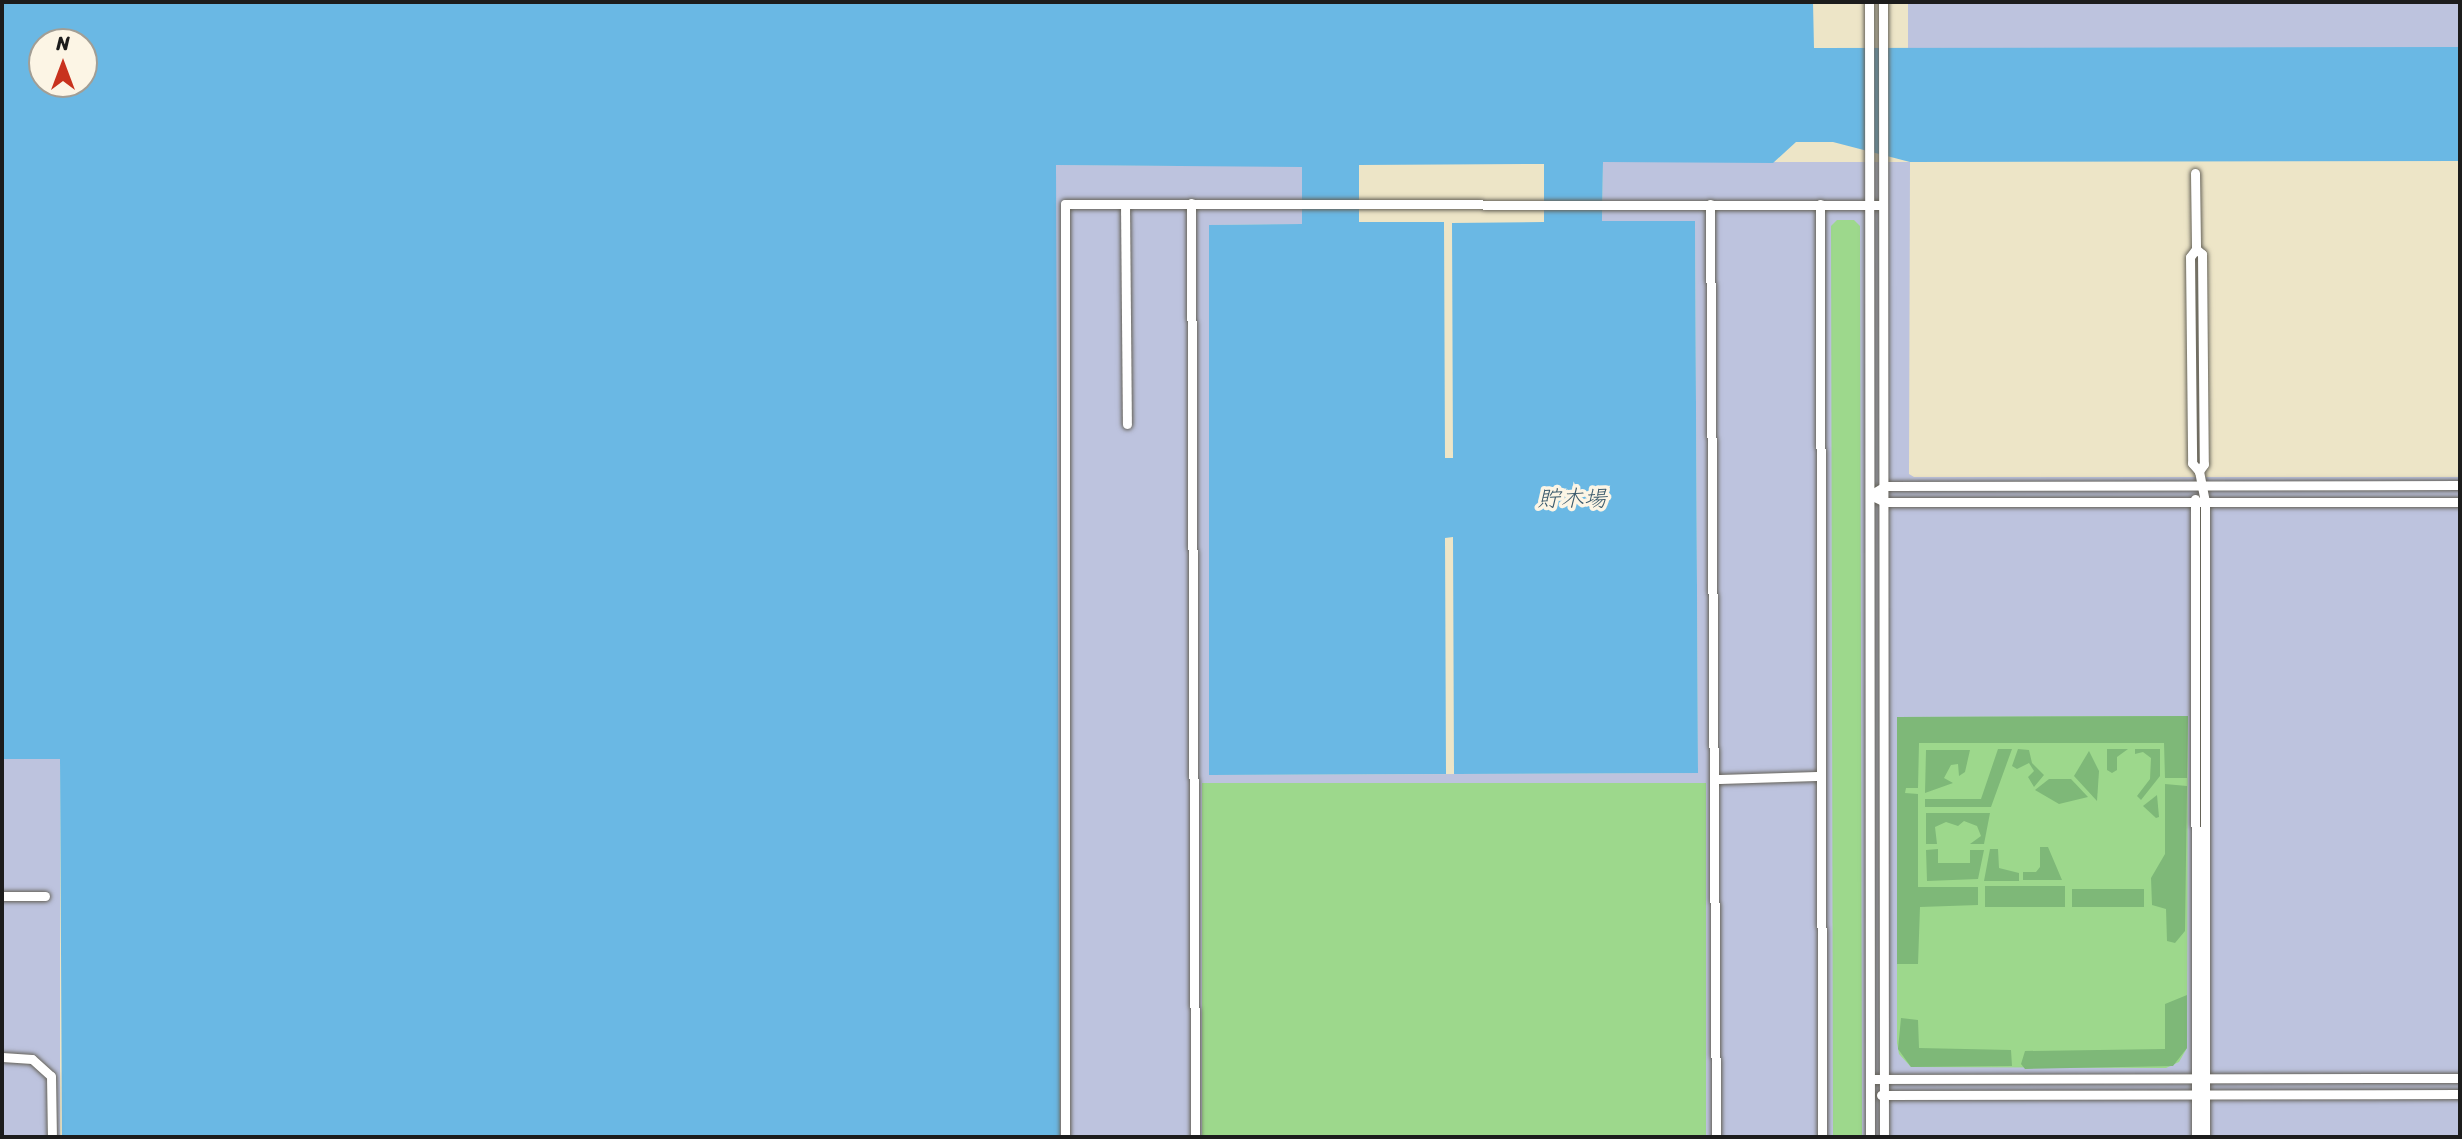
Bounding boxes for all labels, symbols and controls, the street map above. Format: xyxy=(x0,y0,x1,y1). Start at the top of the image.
text: N xyxy=(56,27,70,60)
north arrow xyxy=(28,28,98,98)
water label: 貯木場 xyxy=(1538,485,1606,513)

